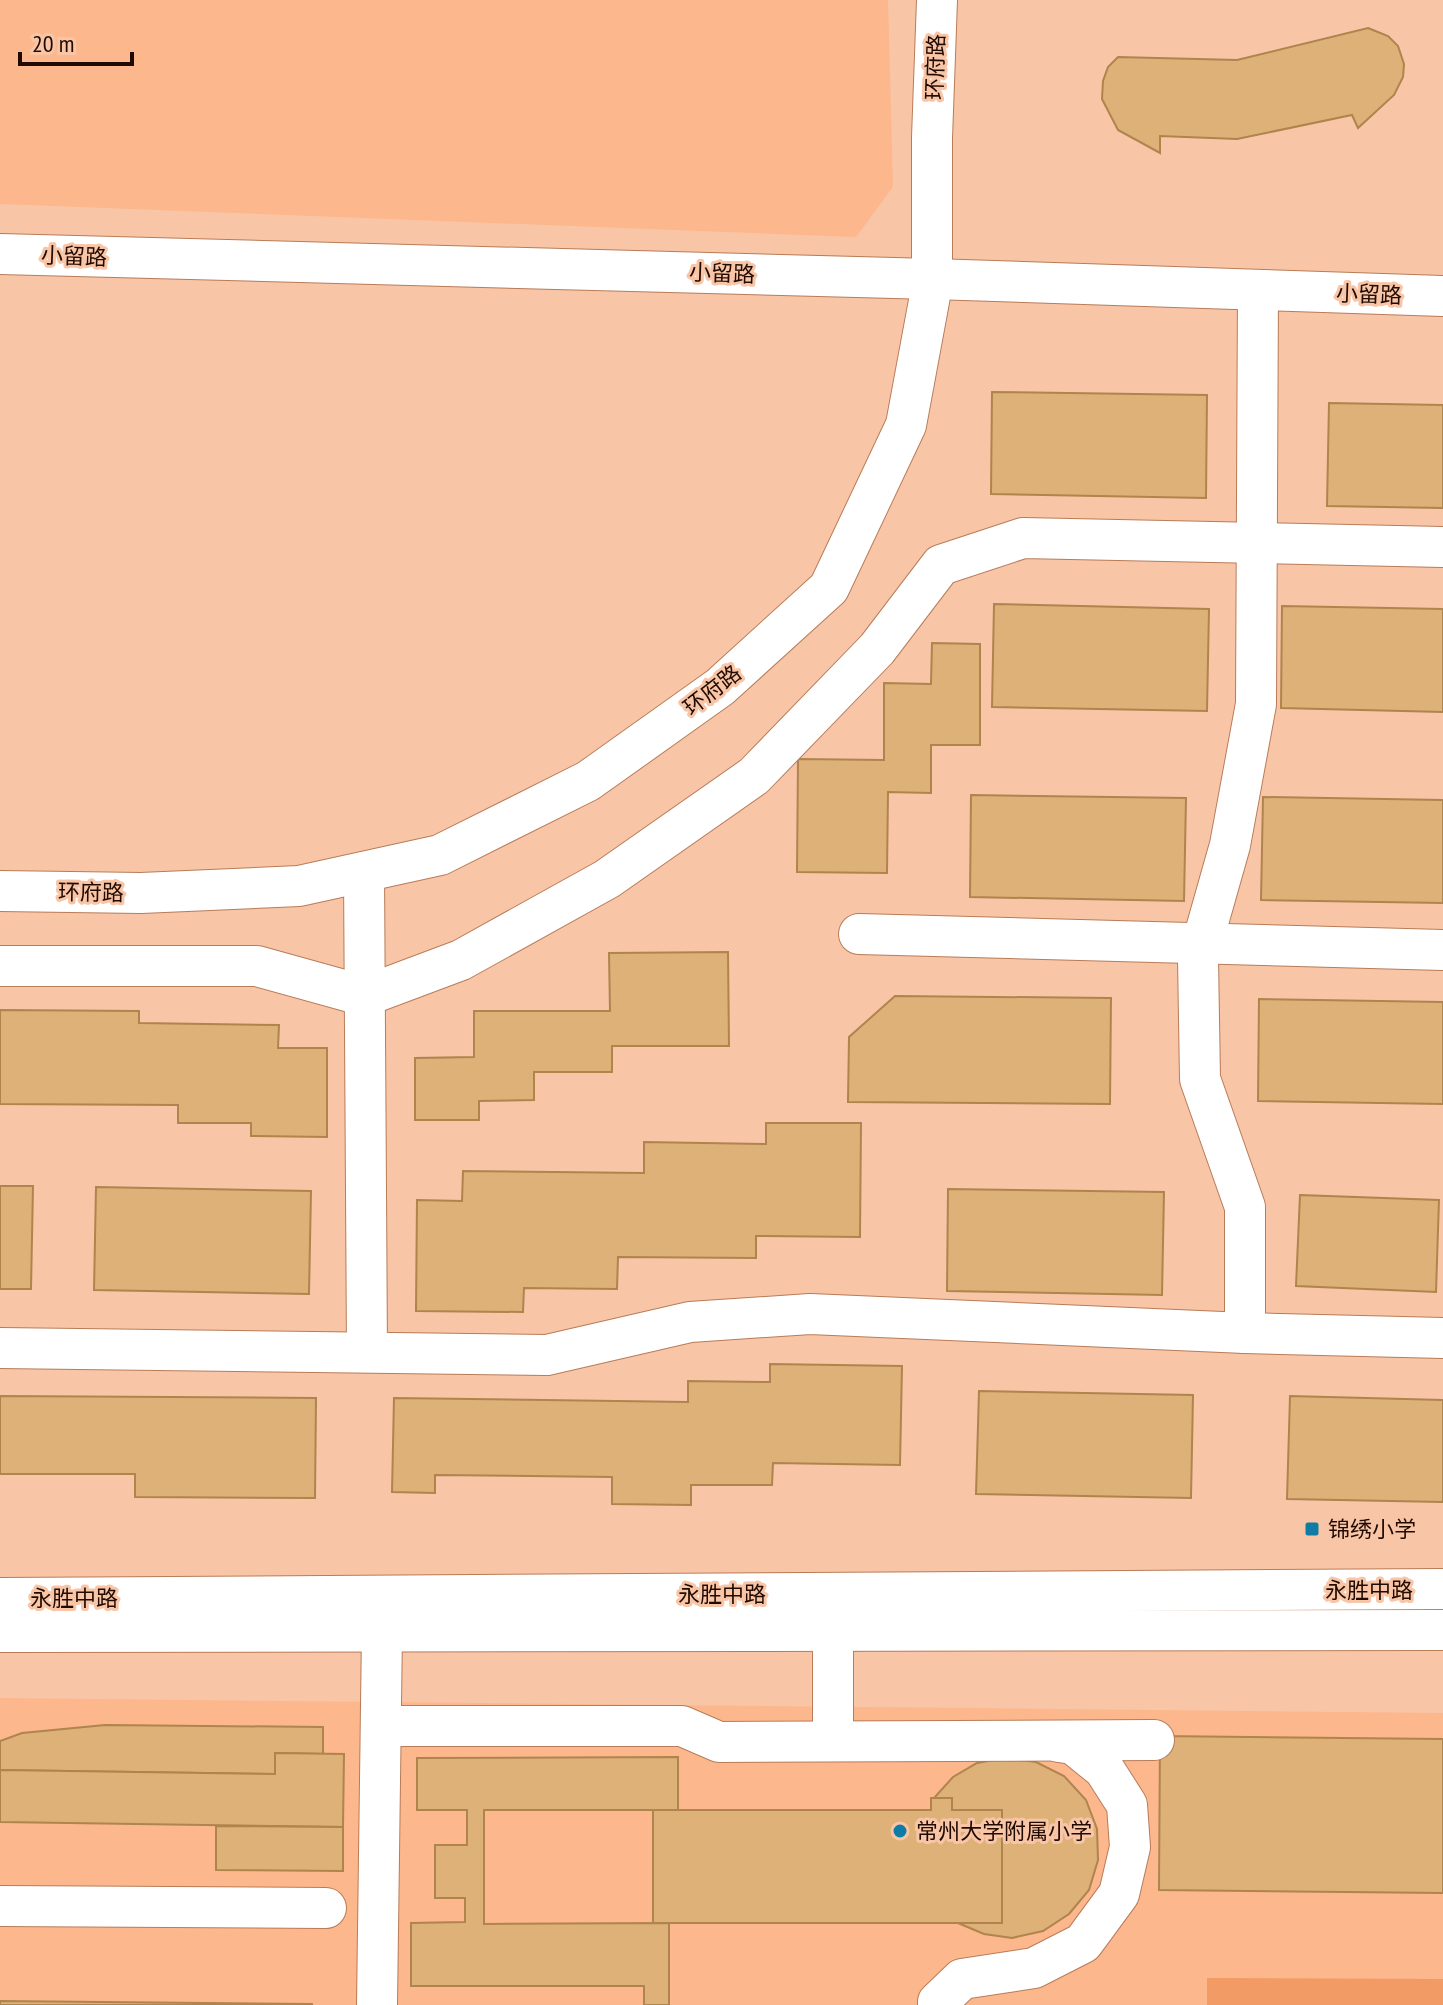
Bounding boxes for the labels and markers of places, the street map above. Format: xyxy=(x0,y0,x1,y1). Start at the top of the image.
place label: 锦绣小学 xyxy=(1328,1515,1416,1543)
marker: 锦绣小学 xyxy=(1303,1520,1321,1538)
place label: 常州大学附属小学 xyxy=(916,1817,1092,1845)
marker: 常州大学附属小学 xyxy=(891,1822,909,1840)

